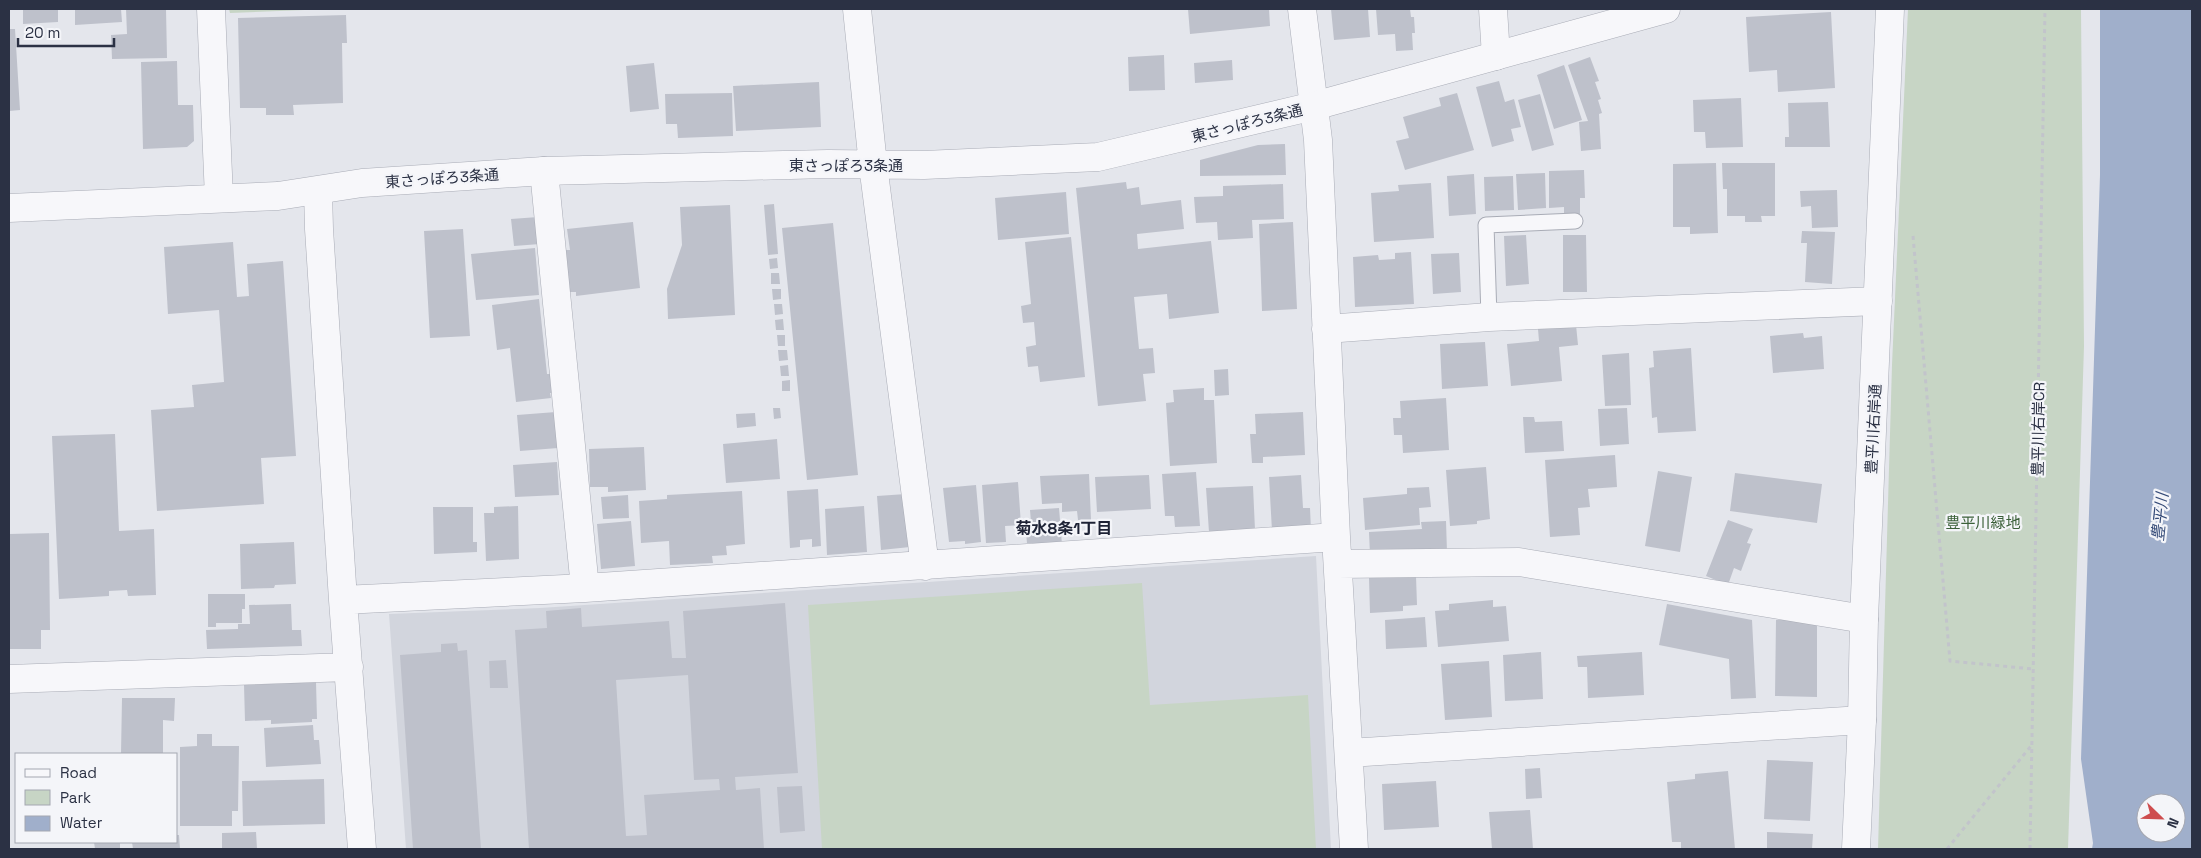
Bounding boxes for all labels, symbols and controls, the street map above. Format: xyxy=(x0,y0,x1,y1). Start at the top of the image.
scale bar xyxy=(18,15,114,47)
text: 20 m xyxy=(25,23,60,42)
street label: 東さっぽろ3条通 xyxy=(1189,100,1305,146)
street label: 東さっぽろ3条通 xyxy=(789,156,903,175)
street label: 東さっぽろ3条通 xyxy=(384,165,500,191)
street label: 豊平川右岸CR xyxy=(2028,382,2048,476)
street label: 豊平川右岸通 xyxy=(1861,384,1885,474)
water label: 豊平川 xyxy=(2147,490,2173,542)
park label: 豊平川緑地 xyxy=(1945,513,2021,532)
district label: 菊水8条1丁目 xyxy=(1016,518,1112,539)
legend xyxy=(15,753,178,843)
text: Road xyxy=(60,763,97,782)
text: Park xyxy=(60,788,91,807)
north arrow xyxy=(2136,793,2186,843)
text: Water xyxy=(60,813,103,832)
text: N xyxy=(2163,815,2183,831)

